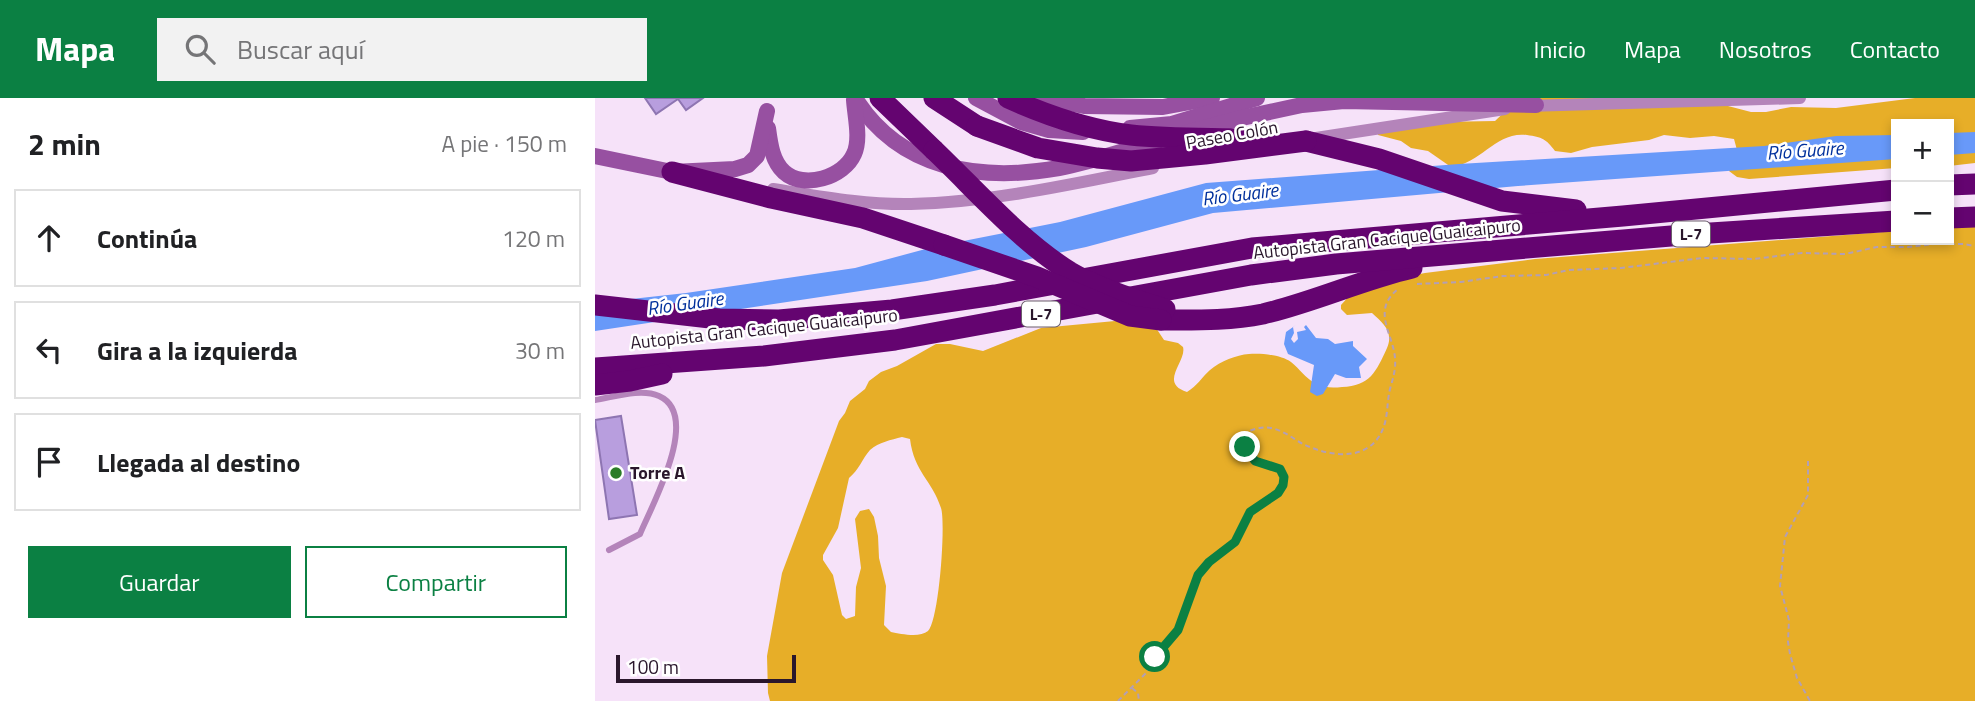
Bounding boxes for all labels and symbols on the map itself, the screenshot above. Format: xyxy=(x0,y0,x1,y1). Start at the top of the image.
street label: Paseo Colón xyxy=(1184,113,1280,156)
water label: Río Guaire xyxy=(1766,132,1845,167)
water label: Río Guaire xyxy=(1200,174,1281,213)
street label: Autopista Gran Cacique Guaicaipuro xyxy=(1252,211,1522,266)
road number: L-7 xyxy=(1672,222,1710,246)
water label: Río Guaire xyxy=(645,283,726,322)
street label: Autopista Gran Cacique Guaicaipuro xyxy=(629,301,899,356)
road number: L-7 xyxy=(1022,302,1060,327)
route end xyxy=(1229,431,1260,462)
place label: Torre A xyxy=(630,459,685,486)
marker: Torre A xyxy=(608,465,624,481)
route start xyxy=(1139,641,1170,672)
scale bar xyxy=(616,652,796,684)

